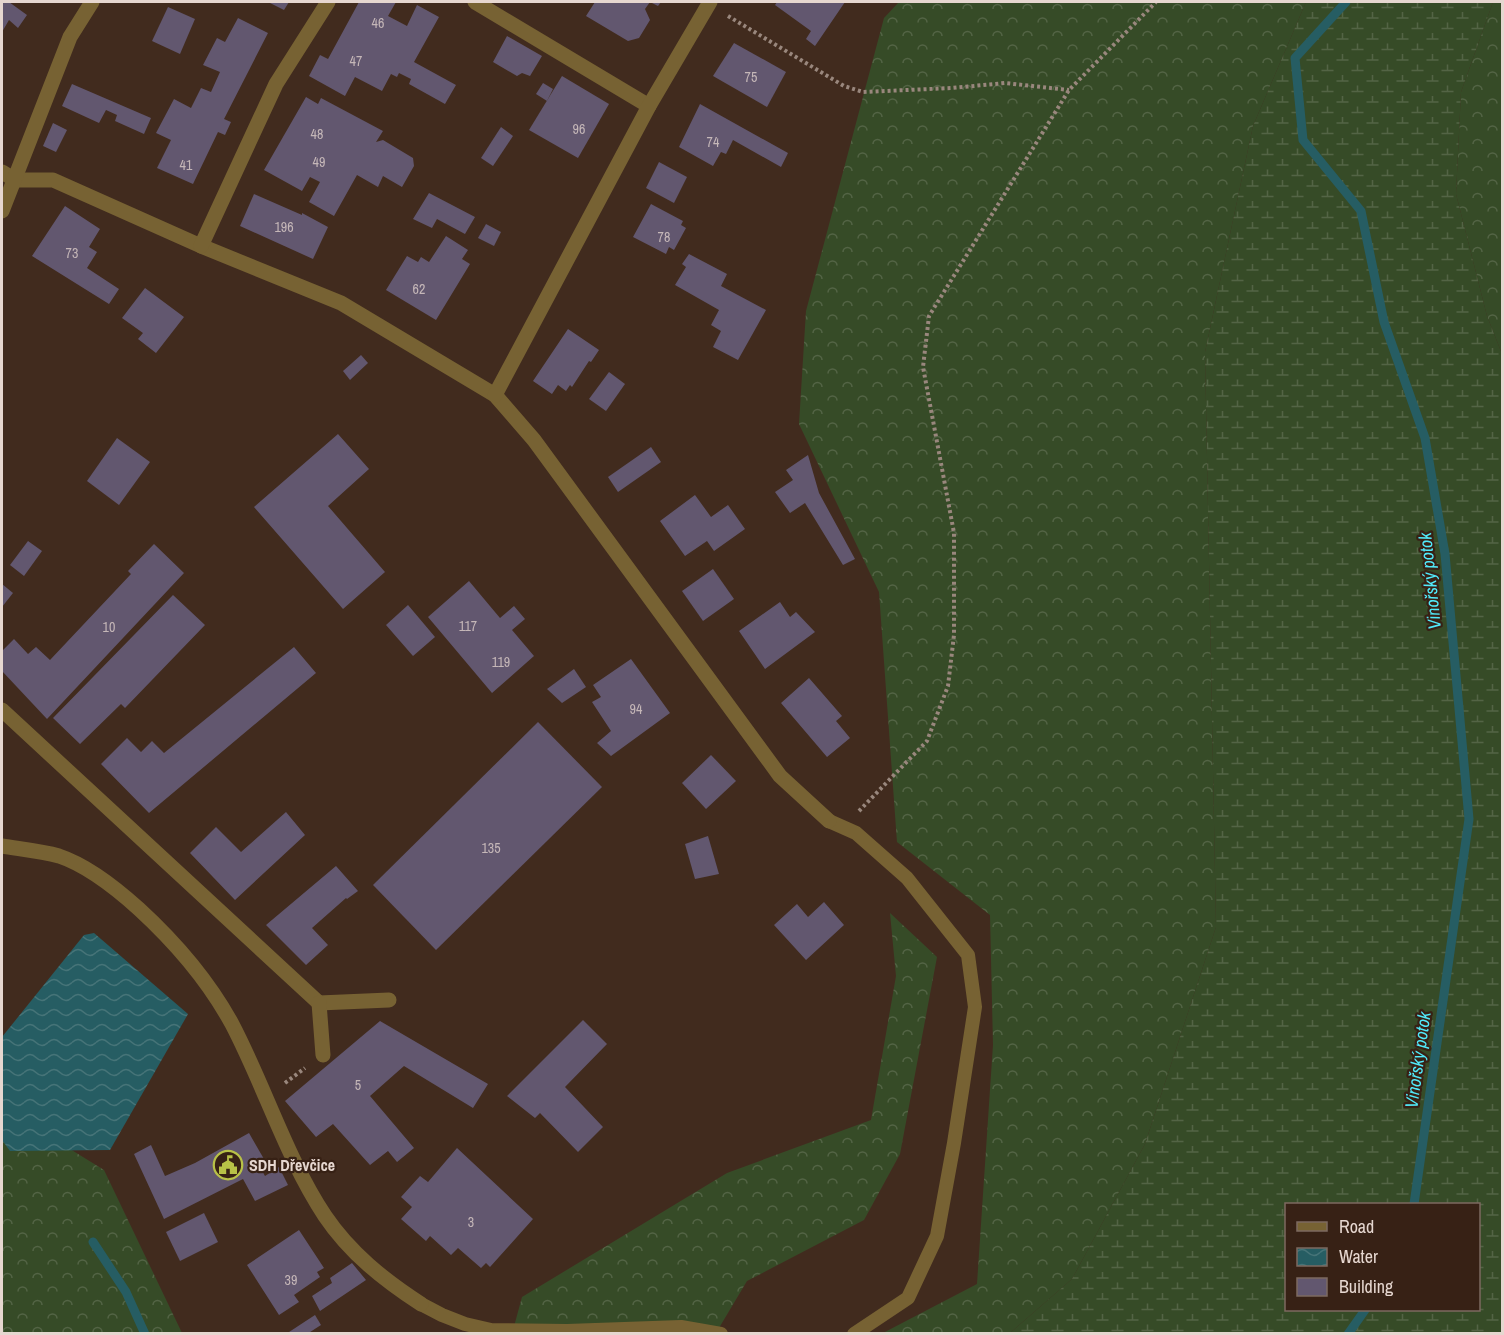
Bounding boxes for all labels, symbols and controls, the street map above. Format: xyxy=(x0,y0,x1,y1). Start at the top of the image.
house number: 46 xyxy=(372,14,384,32)
house number: 47 xyxy=(350,52,362,70)
house number: 75 xyxy=(745,68,757,86)
house number: 96 xyxy=(573,120,585,138)
house number: 48 xyxy=(311,125,323,143)
house number: 74 xyxy=(707,133,720,151)
house number: 49 xyxy=(313,153,325,171)
house number: 41 xyxy=(180,156,193,174)
house number: 196 xyxy=(274,218,294,236)
house number: 78 xyxy=(658,228,670,246)
house number: 73 xyxy=(66,244,78,262)
house number: 62 xyxy=(413,280,425,298)
water label: Vinořský potok xyxy=(1412,531,1447,631)
house number: 117 xyxy=(459,617,477,635)
house number: 10 xyxy=(103,618,115,636)
house number: 119 xyxy=(492,653,510,671)
house number: 94 xyxy=(630,700,643,718)
house number: 135 xyxy=(481,839,501,857)
water label: Vinořský potok xyxy=(1398,1009,1437,1110)
house number: 5 xyxy=(355,1076,361,1094)
public building icon: SDH Dřevčice xyxy=(212,1149,244,1181)
place label: SDH Dřevčice xyxy=(249,1154,335,1176)
legend xyxy=(1285,1203,1480,1311)
house number: 3 xyxy=(468,1213,474,1231)
text: Road xyxy=(1339,1214,1374,1239)
text: Water xyxy=(1339,1244,1378,1269)
house number: 39 xyxy=(285,1271,297,1289)
text: Building xyxy=(1339,1274,1394,1299)

